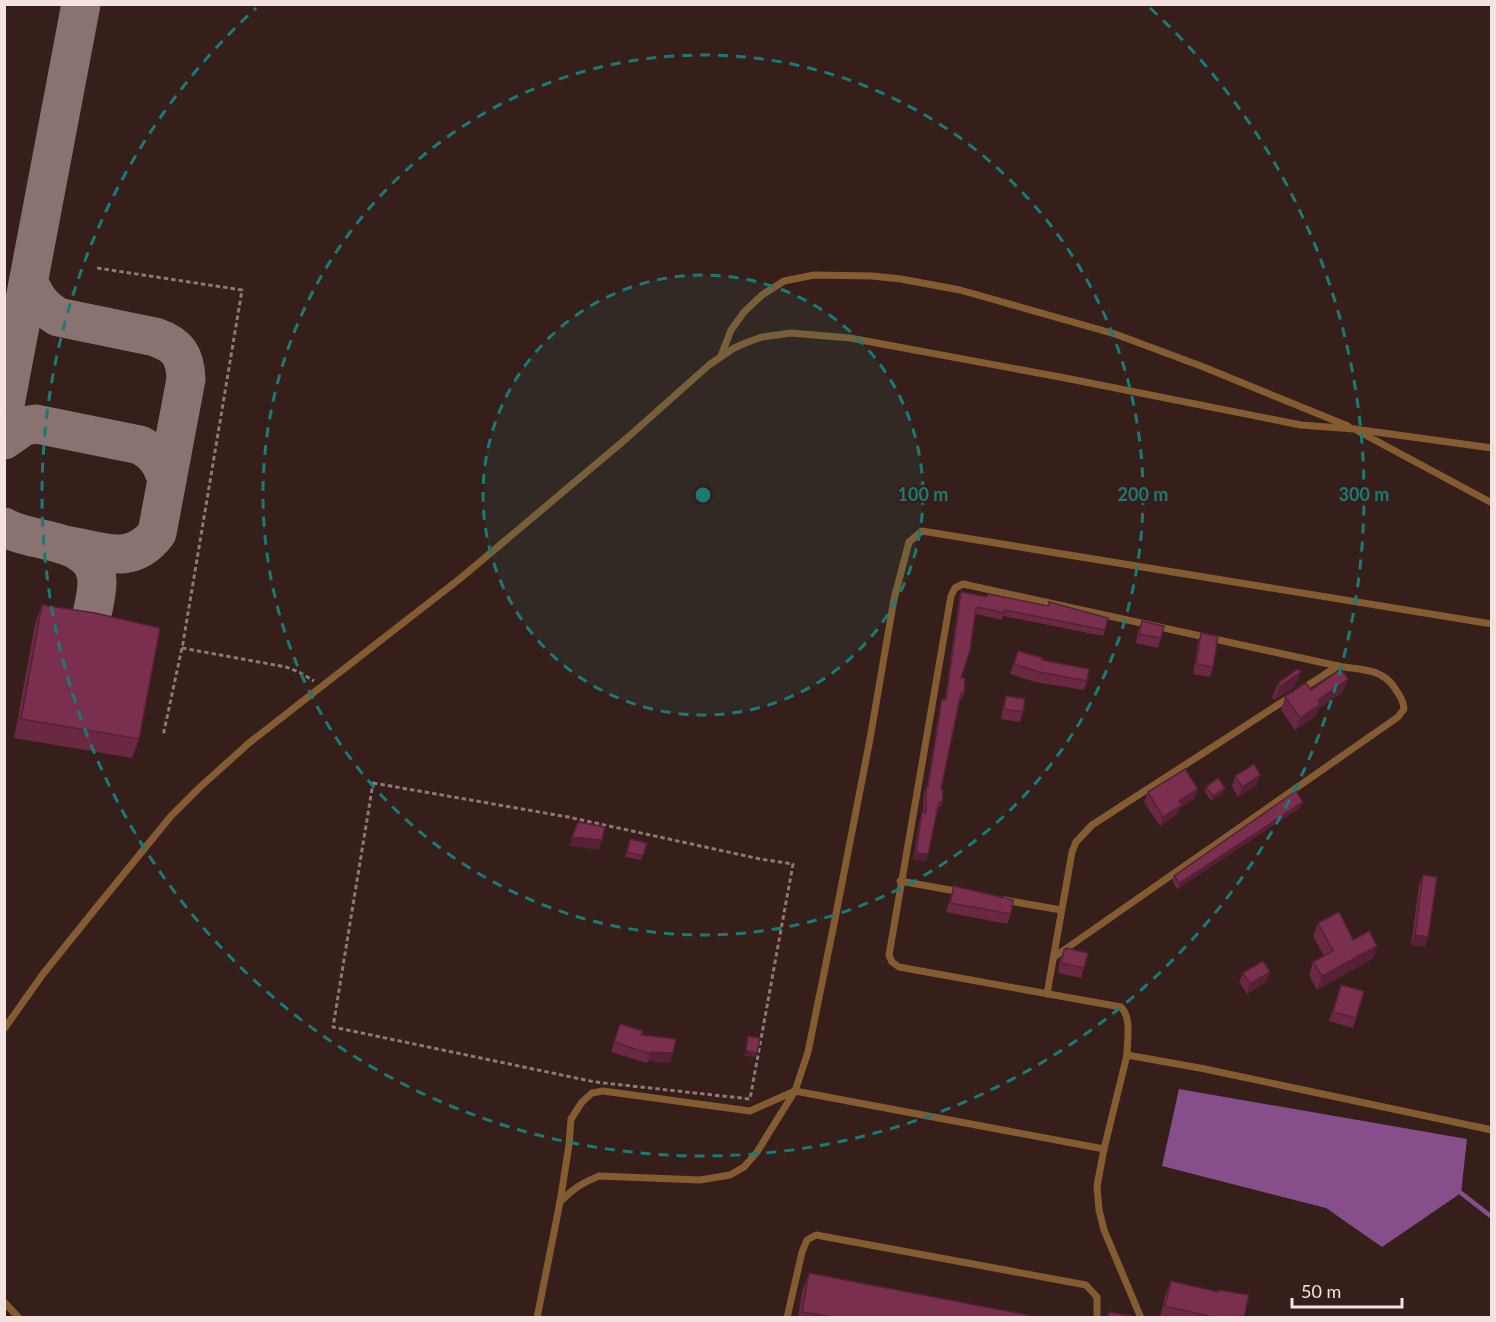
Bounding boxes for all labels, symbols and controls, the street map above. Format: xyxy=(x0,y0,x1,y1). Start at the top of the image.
text: 100 m xyxy=(898,483,948,505)
text: 200 m xyxy=(1118,483,1168,505)
text: 300 m xyxy=(1339,483,1389,505)
centre of rings xyxy=(693,485,713,505)
scale bar xyxy=(1292,1271,1402,1309)
text: 50 m xyxy=(1301,1280,1341,1302)

